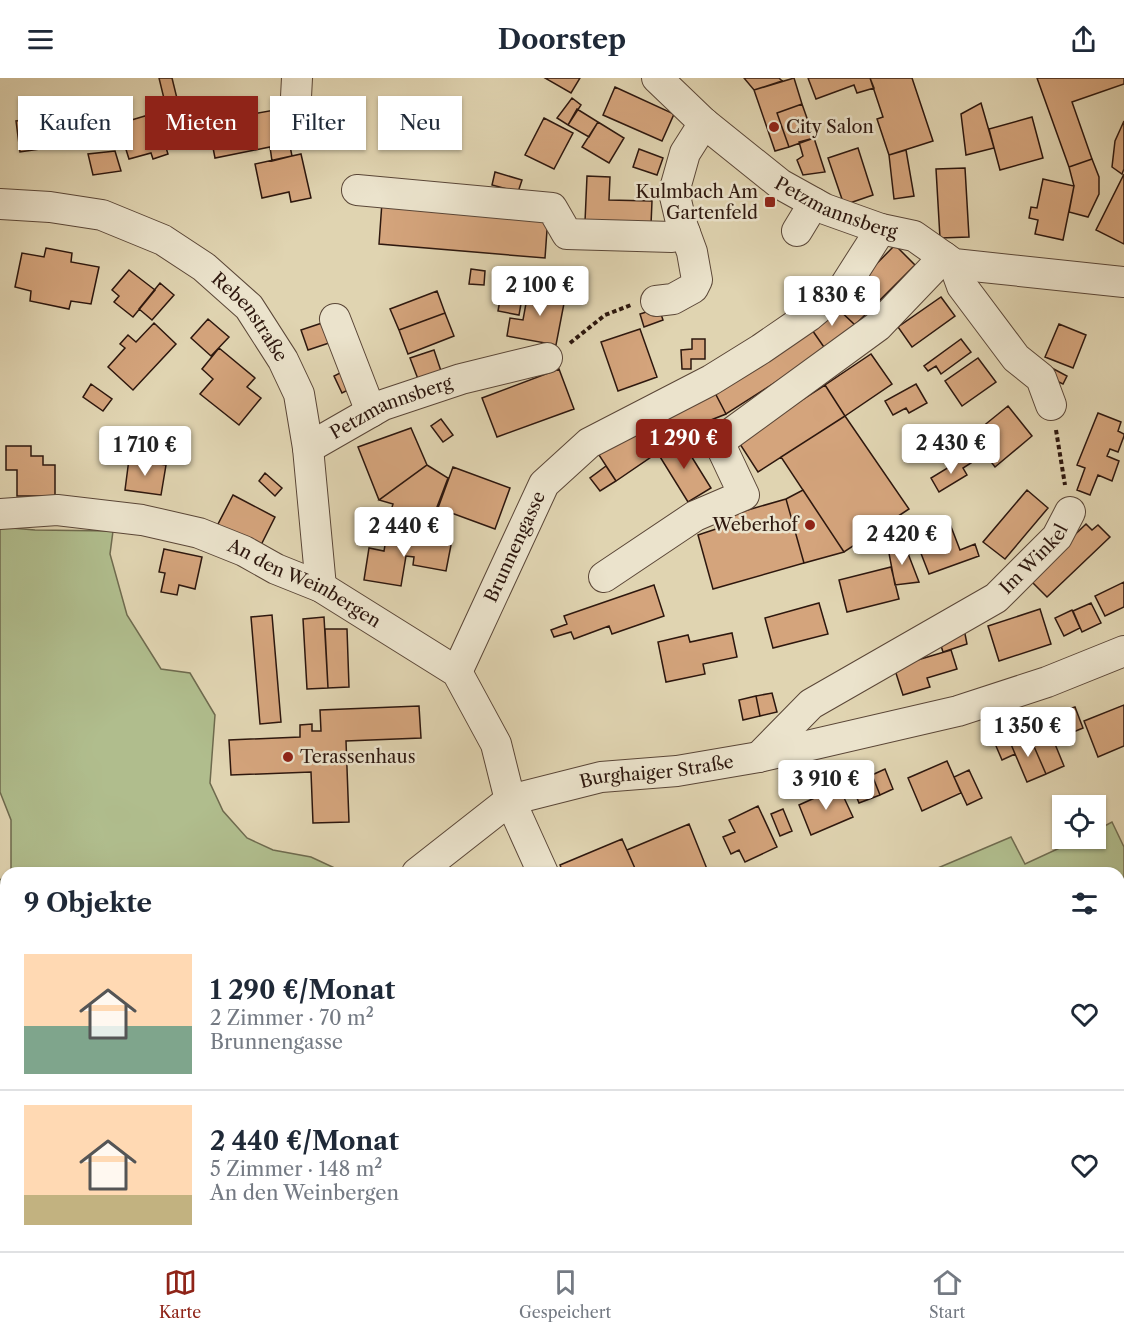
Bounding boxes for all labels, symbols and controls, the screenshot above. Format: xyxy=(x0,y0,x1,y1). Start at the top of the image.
icon: menu xyxy=(24,23,57,56)
text: Doorstep xyxy=(498,23,626,56)
icon: share xyxy=(1067,23,1100,56)
chip: Kaufen xyxy=(18,96,133,150)
chip: Mieten xyxy=(145,96,258,150)
chip: Filter xyxy=(270,96,366,150)
chip: Neu xyxy=(378,96,462,150)
place label: City Salon xyxy=(786,116,874,138)
marker: City Salon xyxy=(767,120,781,134)
street label: Petzmannsberg xyxy=(771,172,900,243)
place label: Kulmbach Am Gartenfeld xyxy=(636,181,758,224)
marker: Kulmbach Am Gartenfeld xyxy=(763,195,777,209)
pin: 2 100 € xyxy=(485,266,595,317)
street label: Rebenstraße xyxy=(207,268,292,366)
text: 2 100 € xyxy=(506,273,574,297)
pin: 1 830 € xyxy=(777,276,887,327)
text: 1 830 € xyxy=(798,283,866,307)
street label: Petzmannsberg xyxy=(326,371,456,444)
pin: 1 290 € xyxy=(629,419,739,470)
pin: 2 430 € xyxy=(896,424,1006,475)
pin: 1 710 € xyxy=(90,426,200,477)
text: 1 290 € xyxy=(650,426,718,450)
text: 2 430 € xyxy=(916,431,986,455)
text: 1 710 € xyxy=(113,433,177,457)
street label: Brunnengasse xyxy=(480,488,550,606)
pin: 2 440 € xyxy=(349,507,459,558)
text: 2 440 € xyxy=(369,514,440,538)
place label: Weberhof xyxy=(712,514,801,536)
pin: 2 420 € xyxy=(847,515,957,566)
marker: Weberhof xyxy=(803,518,817,532)
street label: Im Winkel xyxy=(995,520,1073,599)
text: 2 420 € xyxy=(867,522,937,546)
street label: An den Weinbergen xyxy=(223,534,385,633)
pin: 1 350 € xyxy=(973,707,1083,758)
text: 1 350 € xyxy=(995,714,1061,738)
place label: Terassenhaus xyxy=(300,746,416,768)
marker: Terassenhaus xyxy=(281,750,295,764)
street label: Burghaiger Straße xyxy=(577,751,735,793)
pin: 3 910 € xyxy=(771,760,881,811)
text: 3 910 € xyxy=(792,767,860,791)
map controls xyxy=(1052,795,1106,849)
button: locate xyxy=(1052,795,1106,849)
text: 9 Objekte xyxy=(24,887,152,919)
icon: filters xyxy=(1068,887,1101,920)
text: 1 290 €/Monat xyxy=(210,974,395,1006)
icon: home xyxy=(72,978,144,1050)
icon: heart xyxy=(1068,998,1101,1031)
text: 2 Zimmer · 70 m² xyxy=(210,1006,374,1030)
text: Brunnengasse xyxy=(210,1030,343,1054)
text: 2 440 €/Monat xyxy=(210,1125,399,1157)
icon: home xyxy=(72,1129,144,1201)
icon: heart xyxy=(1068,1149,1101,1182)
text: 5 Zimmer · 148 m² xyxy=(210,1157,383,1181)
text: An den Weinbergen xyxy=(210,1181,399,1205)
tab: Karte xyxy=(159,1266,201,1322)
tab: Gespeichert xyxy=(519,1266,611,1322)
tab: Start xyxy=(929,1266,965,1322)

